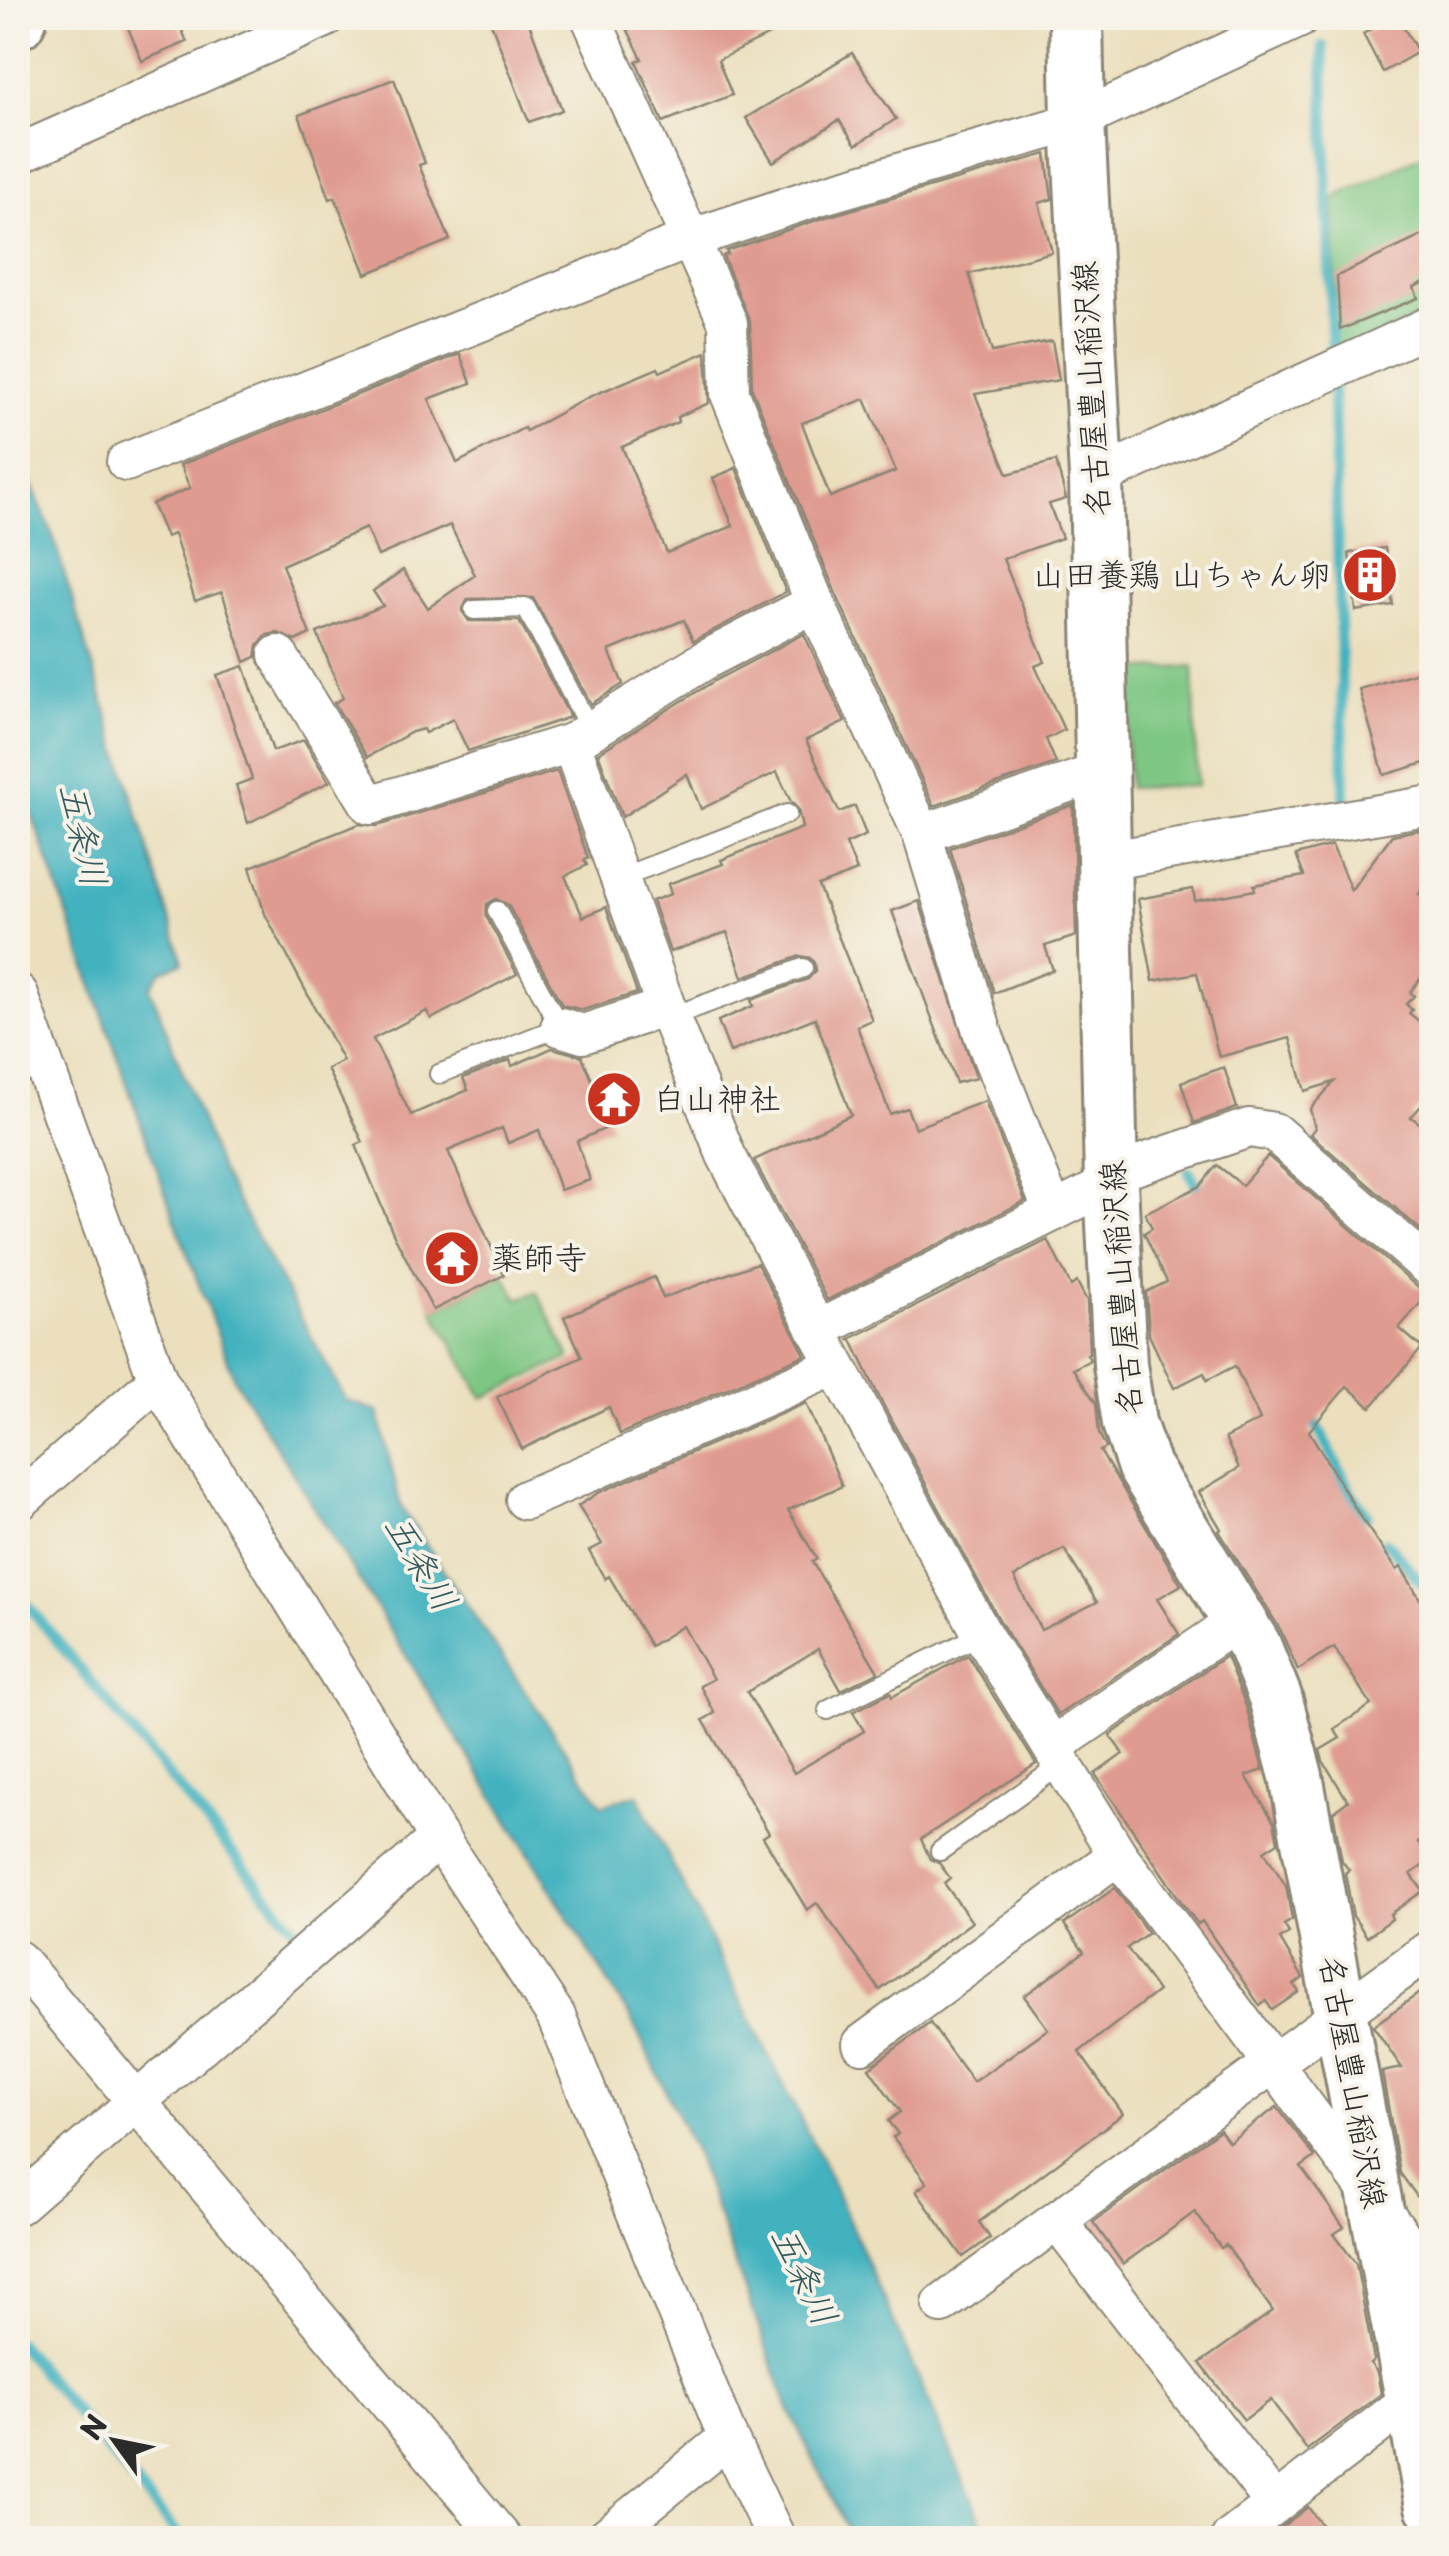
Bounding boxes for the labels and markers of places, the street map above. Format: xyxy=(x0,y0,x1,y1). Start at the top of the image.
building icon: 山田養鶏 山ちゃん卵 xyxy=(1340,545,1400,605)
place label: 山田養鶏 山ちゃん卵 xyxy=(1033,549,1331,597)
temple icon: 白山神社 xyxy=(584,1069,644,1129)
place label: 白山神社 xyxy=(653,1073,781,1121)
temple icon: 薬師寺 xyxy=(422,1228,482,1288)
place label: 薬師寺 xyxy=(491,1232,587,1280)

